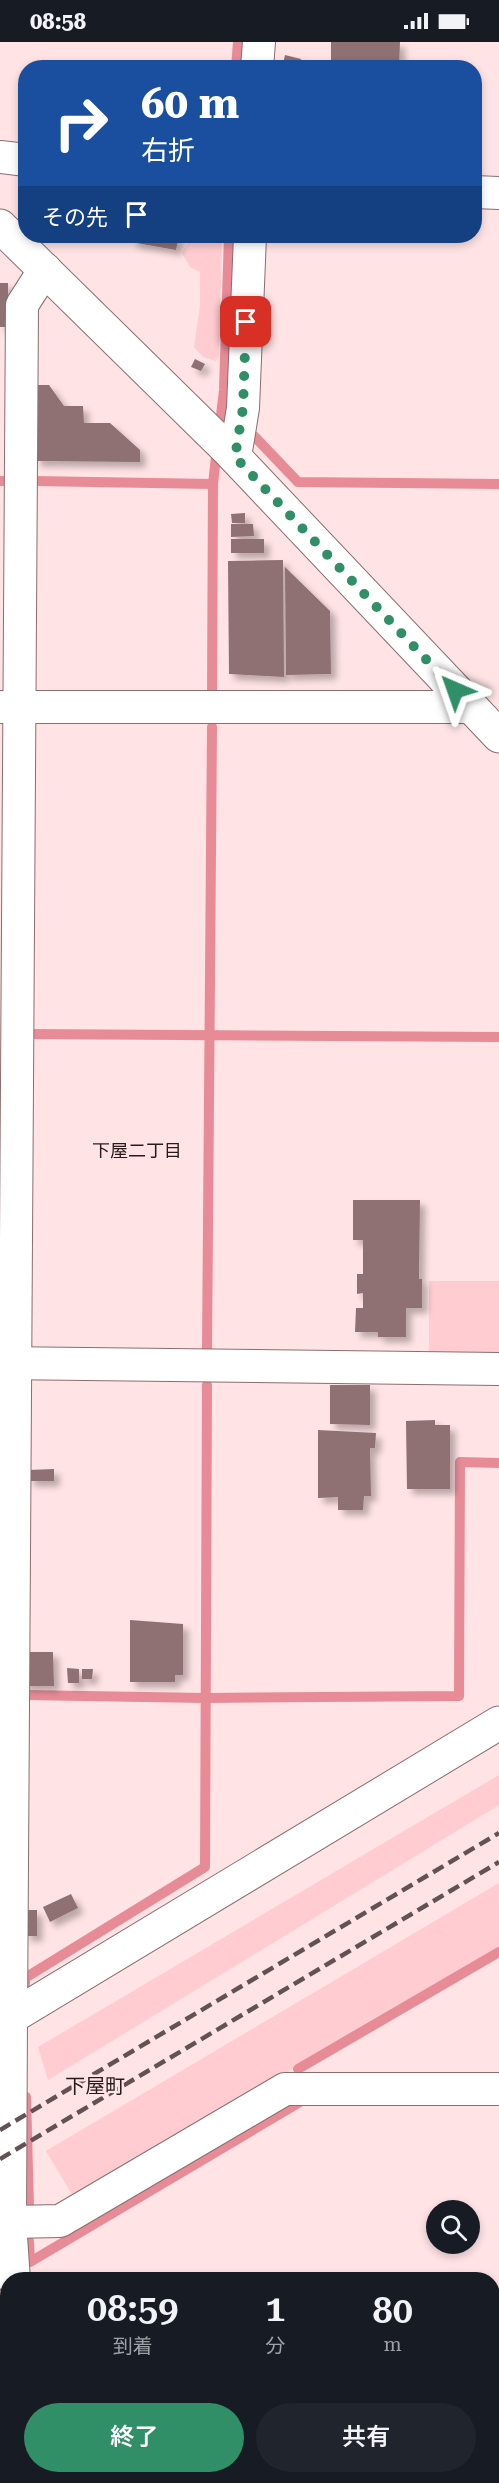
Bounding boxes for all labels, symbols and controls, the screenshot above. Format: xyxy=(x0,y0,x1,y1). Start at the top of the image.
text: 08:58 xyxy=(30,9,86,34)
text: 60 m xyxy=(141,79,239,128)
icon: right xyxy=(42,84,120,162)
text: 右折 xyxy=(141,135,195,167)
icon: arrive xyxy=(120,198,153,231)
text: その先 xyxy=(42,205,108,230)
pin xyxy=(220,296,271,347)
icon: arrive xyxy=(229,305,262,338)
position arrow xyxy=(423,658,487,722)
district label: 下屋二丁目 xyxy=(92,1140,182,1161)
district label: 下屋町 xyxy=(65,2074,125,2098)
map controls xyxy=(426,2200,480,2254)
button: search xyxy=(426,2200,480,2254)
text: 08:59 xyxy=(87,2288,178,2330)
text: 1 xyxy=(265,2288,286,2330)
text: 80 xyxy=(373,2290,413,2332)
text: m xyxy=(384,2332,402,2356)
text: 到着 xyxy=(113,2334,153,2358)
text: 分 xyxy=(265,2334,285,2358)
button: 終了 xyxy=(24,2403,244,2472)
button: 共有 xyxy=(256,2403,476,2472)

